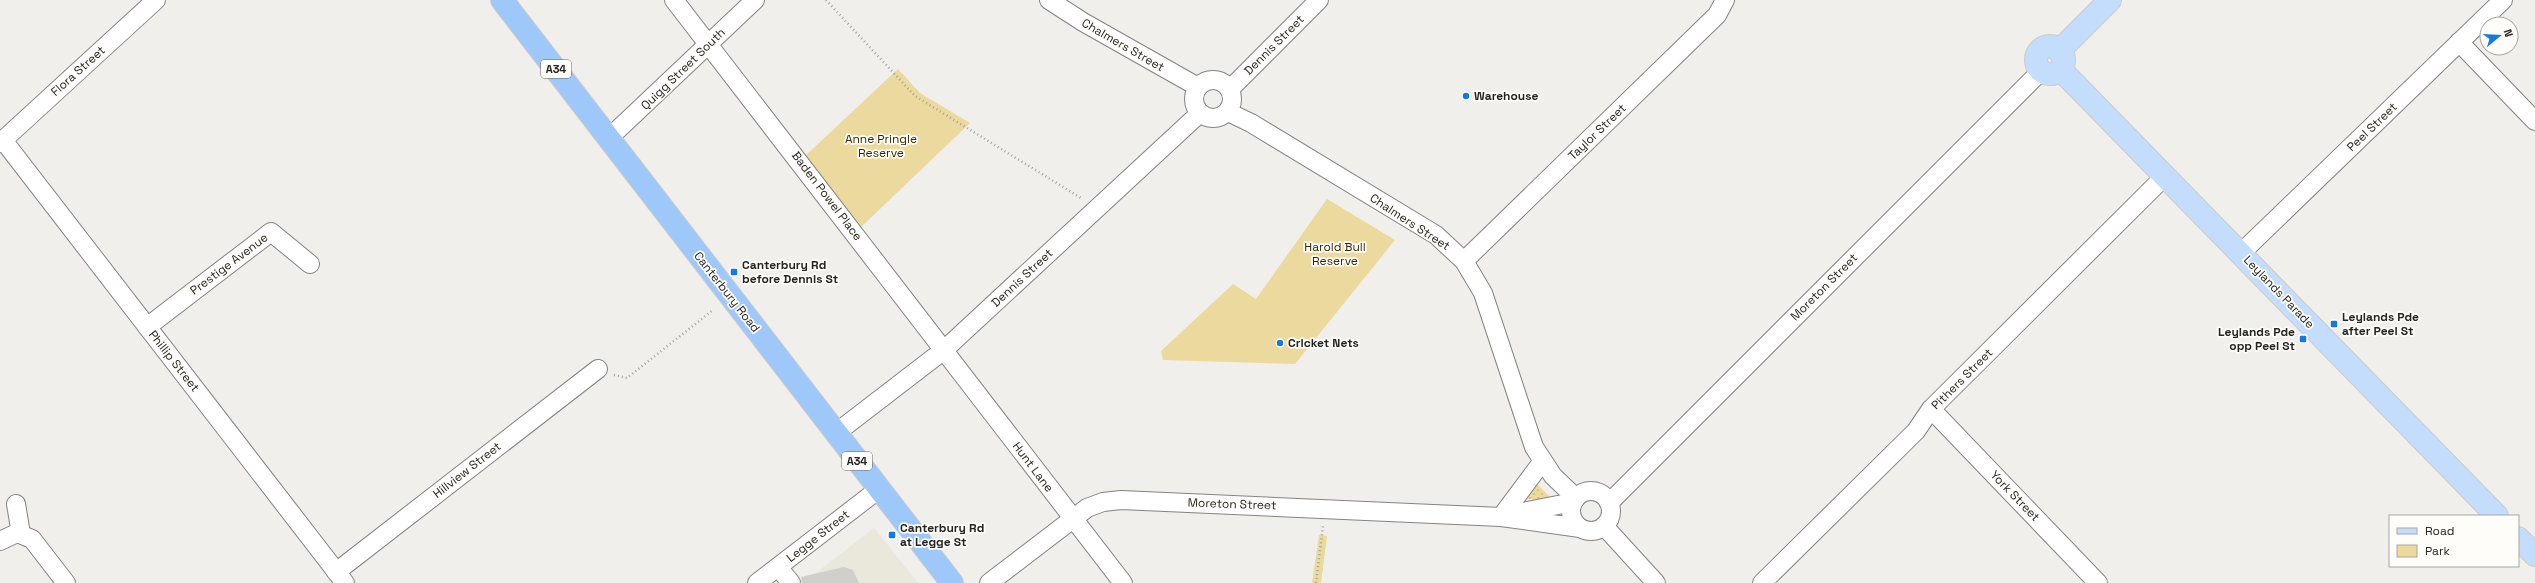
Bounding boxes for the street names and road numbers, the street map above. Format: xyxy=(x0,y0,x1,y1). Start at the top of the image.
street label: Dennis Street xyxy=(1240,11,1308,79)
street label: Chalmers Street xyxy=(1079,15,1167,75)
street label: Quigg Street South xyxy=(637,25,729,113)
street label: Flora Street xyxy=(47,42,109,100)
road number: A34 xyxy=(541,60,571,78)
street label: Peel Street xyxy=(2343,99,2401,155)
street label: Taylor Street xyxy=(1565,100,1629,164)
street label: Baden Powel Place xyxy=(788,148,866,244)
street label: Chalmers Street xyxy=(1367,190,1453,254)
street label: Prestige Avenue xyxy=(187,230,271,298)
street label: Dennis Street xyxy=(988,245,1056,311)
street label: Canterbury Road xyxy=(690,248,764,336)
street label: Moreton Street xyxy=(1787,250,1861,324)
street label: Leylands Parade xyxy=(2240,252,2318,332)
street label: Phillip Street xyxy=(145,327,203,395)
street label: Pithers Street xyxy=(1928,345,1996,413)
street label: Hillview Street xyxy=(430,438,504,502)
street label: Hunt Lane xyxy=(1009,439,1057,495)
road number: A34 xyxy=(842,452,872,470)
street label: York Street xyxy=(1987,467,2043,525)
street label: Moreton Street xyxy=(1187,494,1277,514)
street label: Legge Street xyxy=(783,506,853,566)

